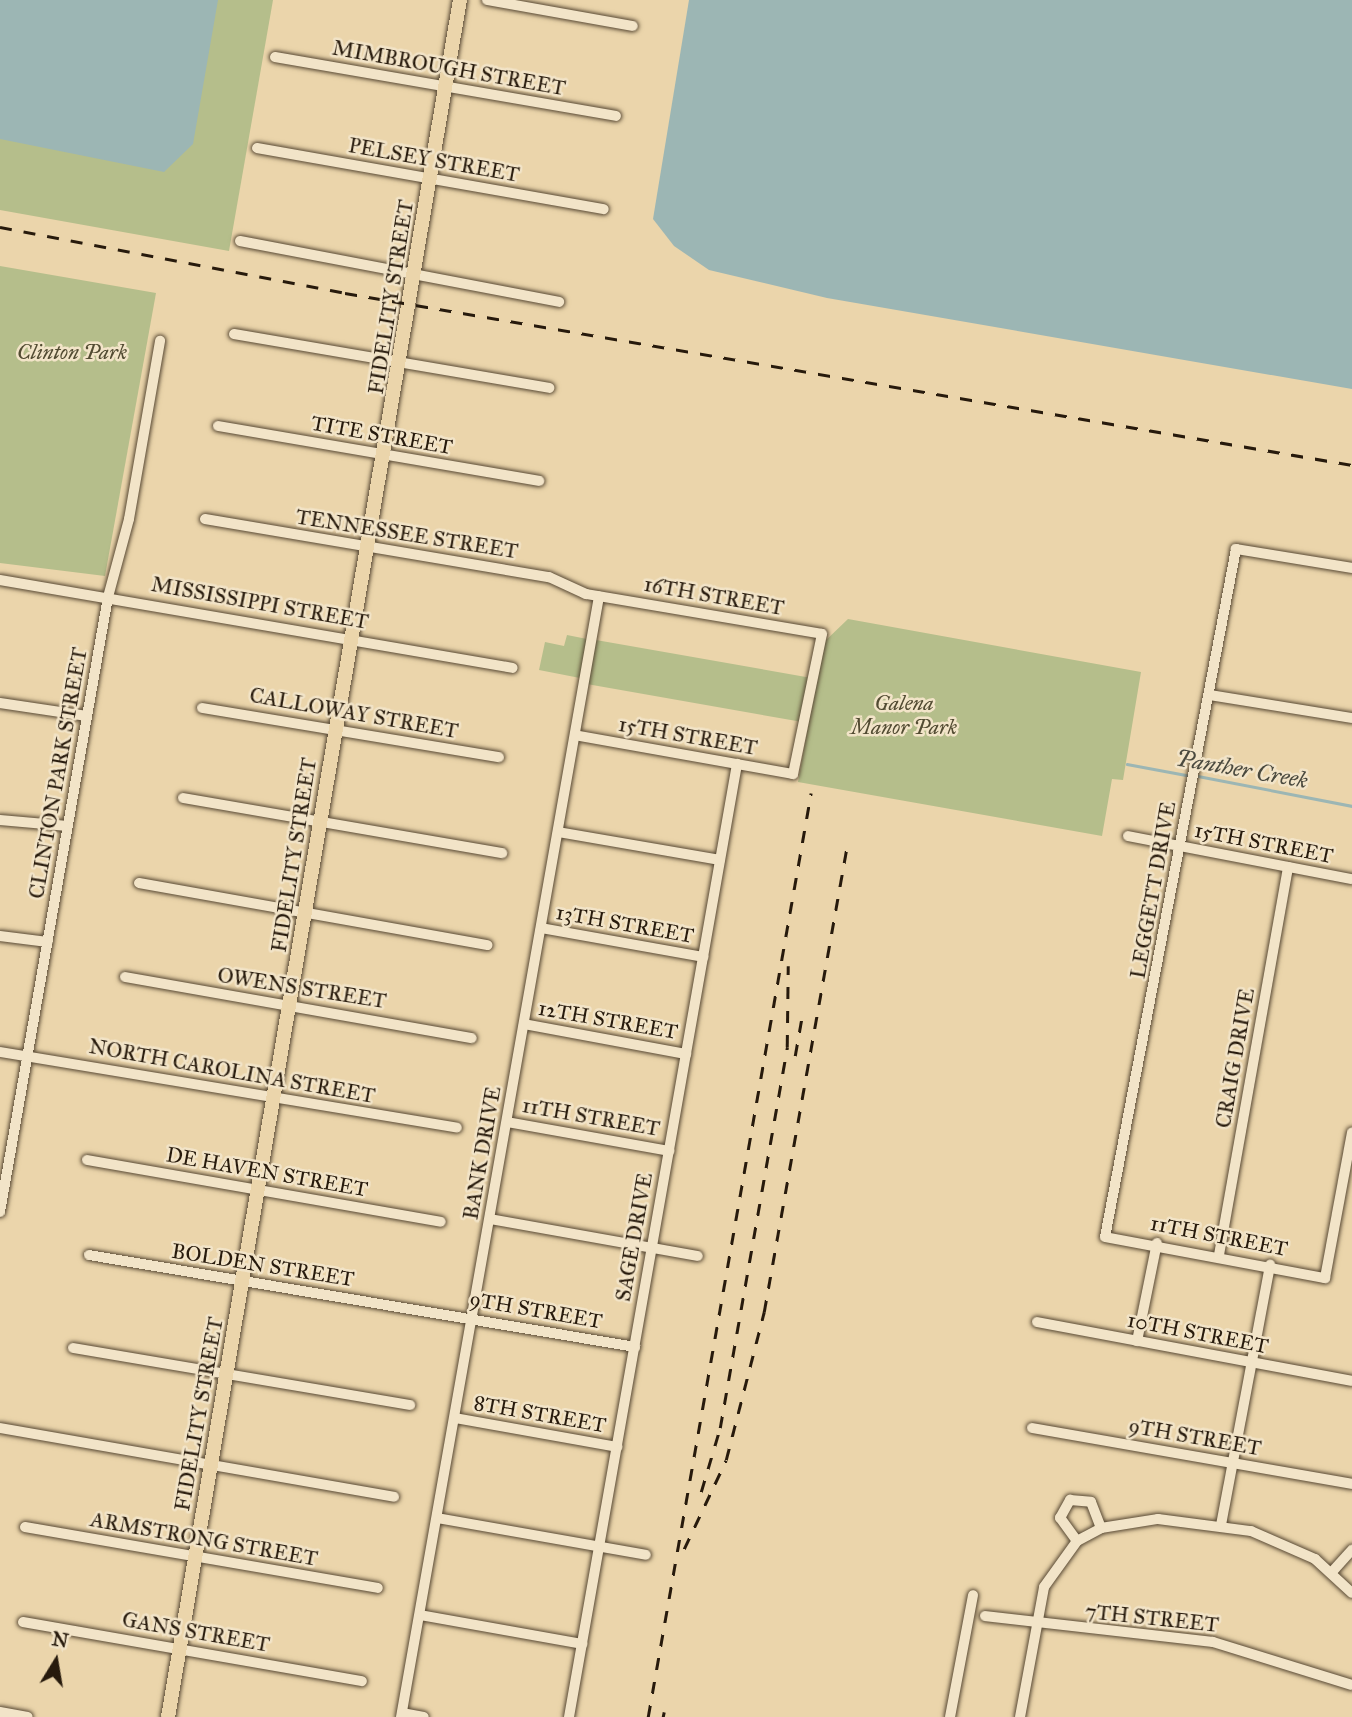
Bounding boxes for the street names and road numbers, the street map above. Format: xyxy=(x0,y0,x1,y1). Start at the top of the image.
street label: MIMBROUGH STREET xyxy=(330,35,568,101)
street label: PELSEY STREET xyxy=(347,133,521,187)
street label: FIDELITY STREET xyxy=(363,198,419,396)
street label: TITE STREET xyxy=(309,410,455,460)
street label: TENNESSEE STREET xyxy=(294,504,520,564)
street label: MISSISSIPPI STREET xyxy=(149,571,371,635)
street label: 16TH STREET xyxy=(642,571,786,621)
street label: CLINTON PARK STREET xyxy=(23,645,93,901)
street label: CALLOWAY STREET xyxy=(248,682,460,744)
street label: 15TH STREET xyxy=(617,711,759,761)
street label: FIDELITY STREET xyxy=(266,756,322,954)
street label: LEGGETT DRIVE xyxy=(1125,799,1181,981)
street label: 15TH STREET xyxy=(1193,817,1335,869)
street label: 13TH STREET xyxy=(554,899,696,949)
street label: OWENS STREET xyxy=(216,962,388,1014)
street label: CRAIG DRIVE xyxy=(1210,986,1260,1130)
street label: 12TH STREET xyxy=(536,995,680,1045)
street label: NORTH CAROLINA STREET xyxy=(87,1033,377,1109)
street label: BANK DRIVE xyxy=(458,1084,506,1222)
street label: 11TH STREET xyxy=(520,1092,662,1142)
street label: DE HAVEN STREET xyxy=(164,1142,370,1202)
street label: SAGE DRIVE xyxy=(610,1171,658,1303)
street label: 11TH STREET xyxy=(1148,1210,1290,1262)
street label: BOLDEN STREET xyxy=(170,1238,356,1292)
street label: 9TH STREET xyxy=(468,1286,604,1334)
street label: 10TH STREET xyxy=(1125,1307,1271,1359)
street label: FIDELITY STREET xyxy=(170,1315,228,1513)
street label: 8TH STREET xyxy=(472,1390,608,1438)
street label: 9TH STREET xyxy=(1127,1413,1263,1461)
street label: ARMSTRONG STREET xyxy=(88,1507,320,1571)
street label: 7TH STREET xyxy=(1084,1598,1220,1638)
street label: GANS STREET xyxy=(120,1607,272,1657)

